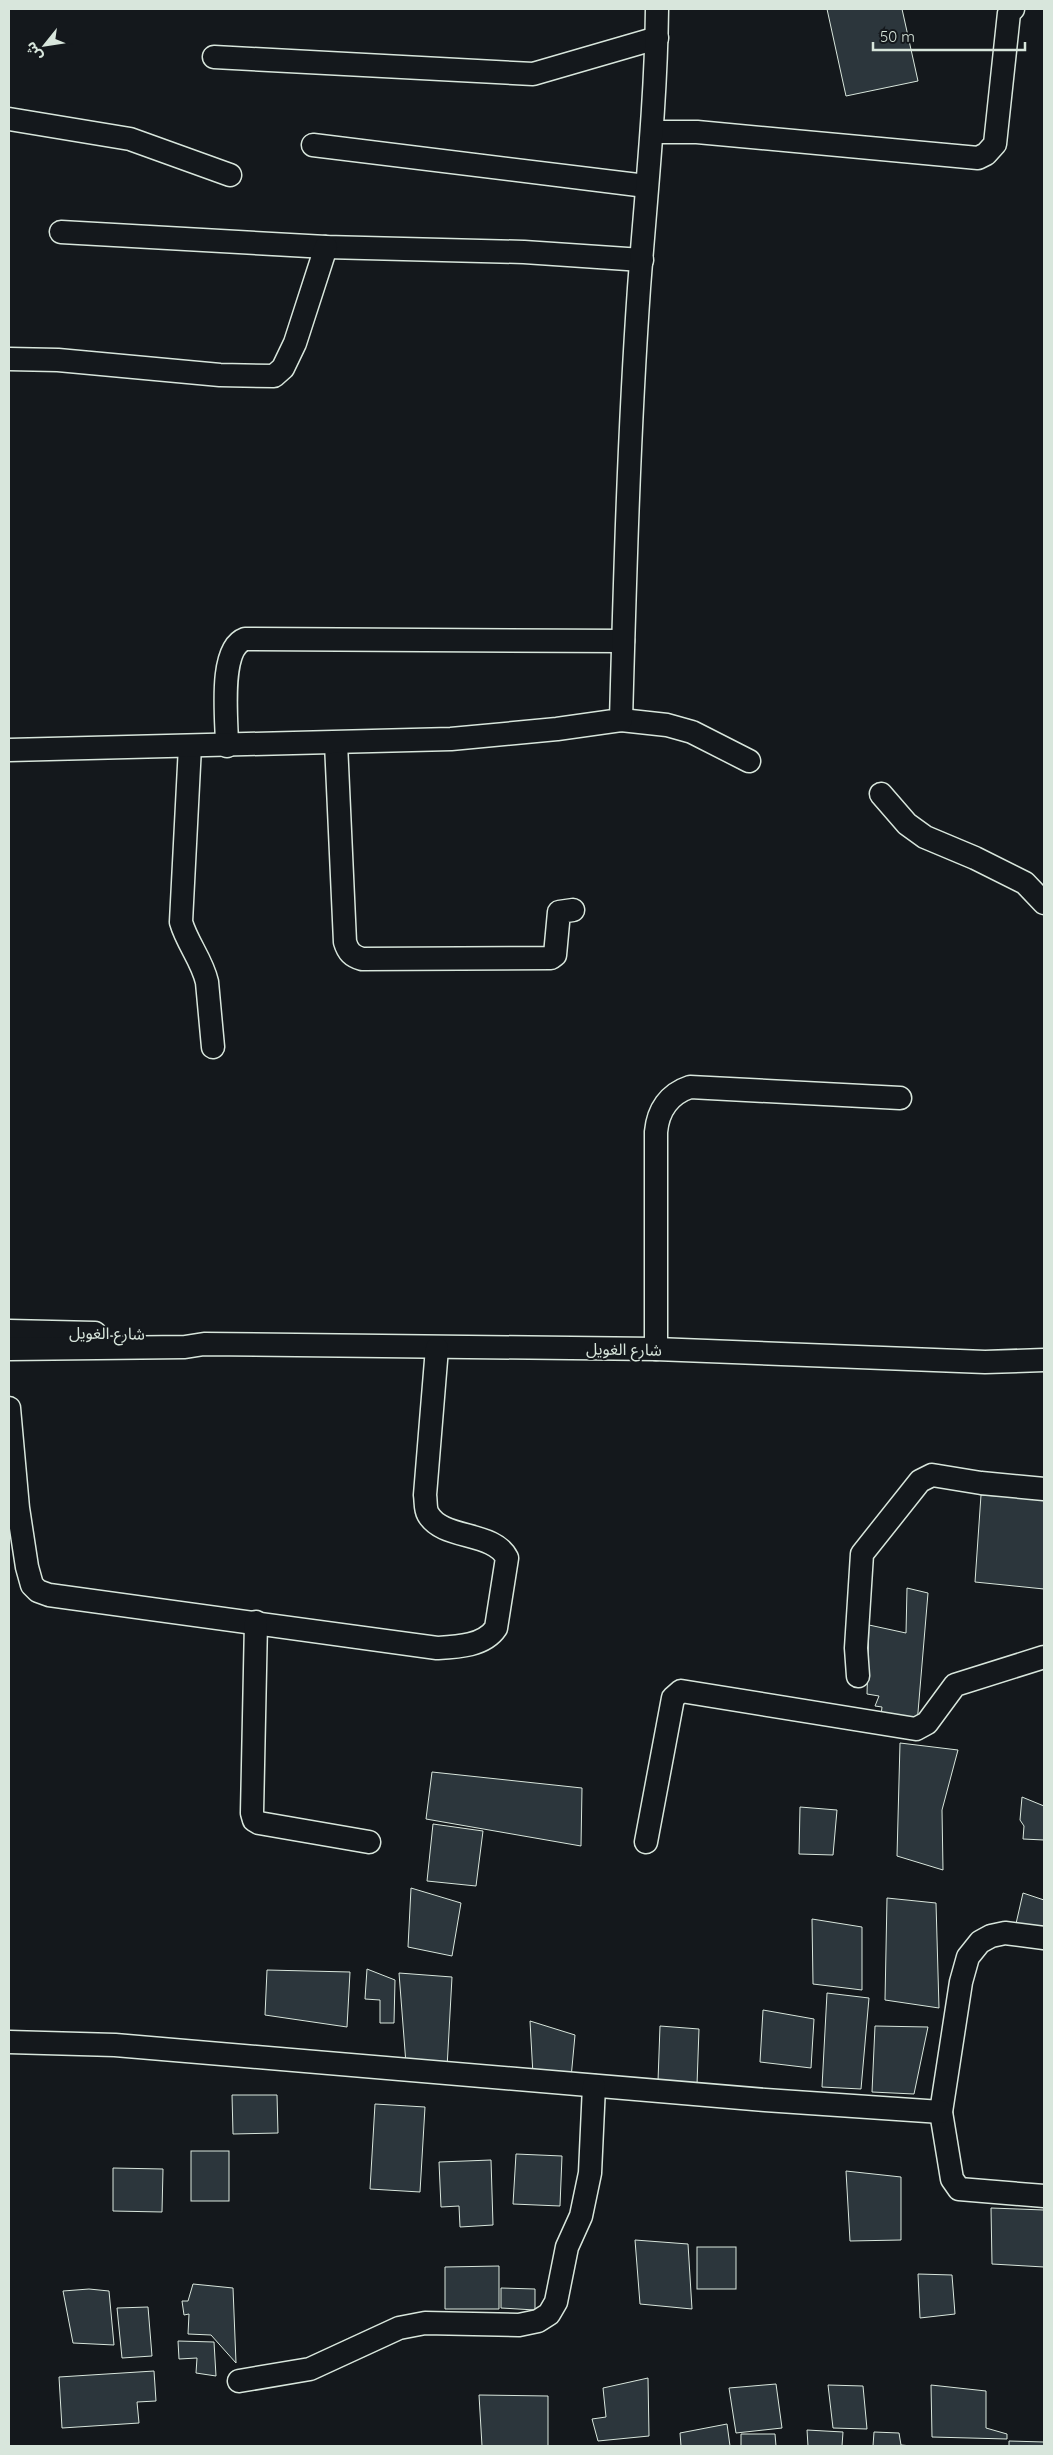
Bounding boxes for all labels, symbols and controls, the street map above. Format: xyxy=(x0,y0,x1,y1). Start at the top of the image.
north arrow xyxy=(20,20,70,70)
scale bar xyxy=(873,20,1026,52)
text: 50 m xyxy=(880,27,915,46)
text: ش xyxy=(21,39,46,64)
street label: شارع الغويل xyxy=(69,1322,145,1347)
street label: شارع الغويل xyxy=(586,1338,662,1363)

